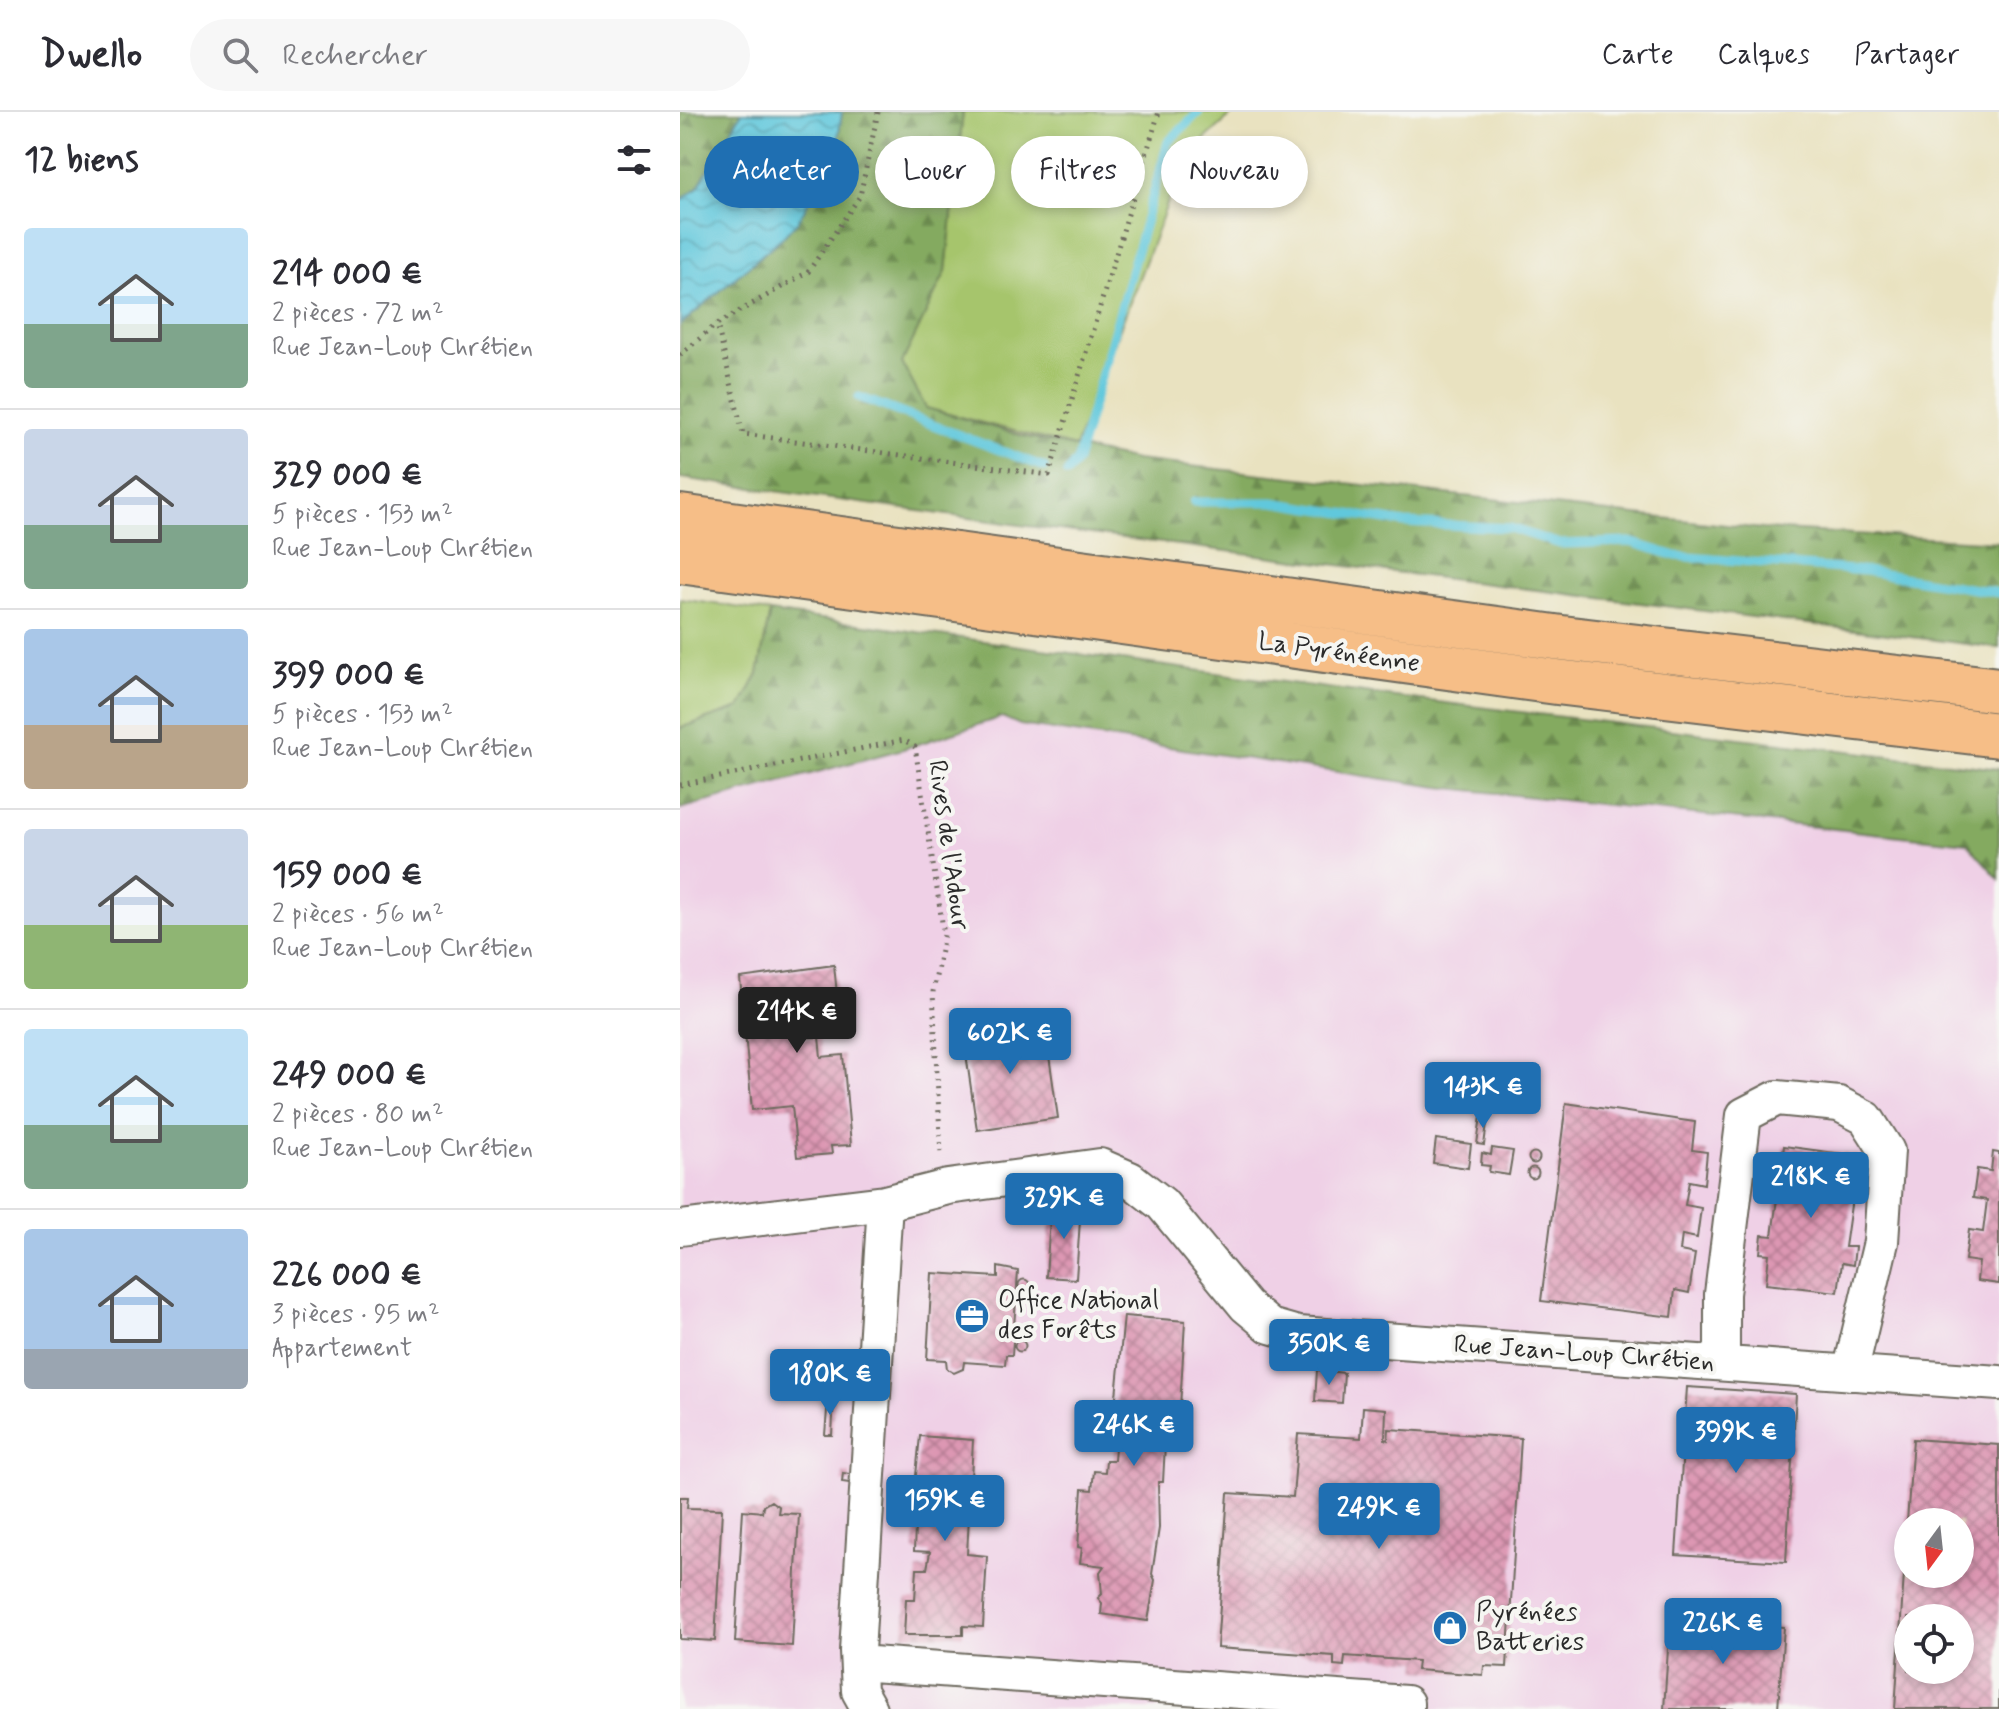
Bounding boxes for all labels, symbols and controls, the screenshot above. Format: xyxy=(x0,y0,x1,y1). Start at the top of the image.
search box xyxy=(190,19,750,91)
text: Dwello xyxy=(40,31,142,80)
icon: search xyxy=(218,33,262,77)
text: Rechercher xyxy=(282,36,428,75)
text: Carte xyxy=(1602,37,1674,74)
text: Calques xyxy=(1718,37,1810,74)
text: Partager xyxy=(1854,37,1959,74)
chip: Acheter xyxy=(704,136,859,208)
chip: Louer xyxy=(875,136,995,208)
chip: Filtres xyxy=(1011,136,1145,208)
chip: Nouveau xyxy=(1161,136,1308,208)
text: 12 biens xyxy=(24,138,139,183)
icon: filters xyxy=(612,138,656,182)
text: 214 000 € xyxy=(272,252,423,297)
icon: home xyxy=(88,260,184,356)
text: 2 pièces · 72 m² xyxy=(272,297,443,331)
text: Rue Jean-Loup Chrétien xyxy=(272,331,533,365)
text: 329 000 € xyxy=(272,453,423,498)
icon: home xyxy=(88,461,184,557)
text: 5 pièces · 153 m² xyxy=(272,498,453,532)
text: Rue Jean-Loup Chrétien xyxy=(272,532,533,566)
street label: La Pyrénéenne xyxy=(1256,625,1422,681)
text: 399 000 € xyxy=(272,653,425,698)
icon: home xyxy=(88,661,184,757)
text: 5 pièces · 153 m² xyxy=(272,698,453,732)
text: Rue Jean-Loup Chrétien xyxy=(272,732,533,766)
street label: Rives de l'Adour xyxy=(919,758,977,932)
text: 159 000 € xyxy=(272,853,423,898)
icon: home xyxy=(88,861,184,957)
text: 2 pièces · 56 m² xyxy=(272,898,444,932)
text: Rue Jean-Loup Chrétien xyxy=(272,932,533,966)
pin: 214K € xyxy=(732,987,862,1055)
text: 214K € xyxy=(756,996,838,1030)
pin: 602K € xyxy=(945,1008,1075,1076)
text: 602K € xyxy=(967,1017,1053,1051)
text: 249 000 € xyxy=(272,1053,427,1098)
icon: home xyxy=(88,1061,184,1157)
pin: 143K € xyxy=(1418,1062,1548,1130)
text: 143K € xyxy=(1443,1071,1523,1105)
text: 2 pièces · 80 m² xyxy=(272,1098,443,1132)
text: Rue Jean-Loup Chrétien xyxy=(272,1132,533,1166)
pin: 218K € xyxy=(1746,1152,1876,1220)
text: 218K € xyxy=(1771,1161,1851,1195)
pin: 329K € xyxy=(999,1173,1129,1241)
text: 329K € xyxy=(1023,1182,1105,1216)
text: 226 000 € xyxy=(272,1253,422,1298)
icon: home xyxy=(88,1261,184,1357)
place label: Office National des Forêts xyxy=(998,1284,1159,1348)
office icon: Office National des Forêts xyxy=(953,1297,991,1335)
text: 3 pièces · 95 m² xyxy=(272,1298,440,1332)
pin: 350K € xyxy=(1264,1319,1394,1387)
text: 350K € xyxy=(1287,1328,1371,1362)
street label: Rue Jean-Loup Chrétien xyxy=(1453,1328,1715,1380)
text: Appartement xyxy=(272,1332,412,1366)
pin: 180K € xyxy=(765,1349,895,1417)
text: 180K € xyxy=(788,1358,872,1392)
pin: 246K € xyxy=(1069,1400,1199,1468)
pin: 399K € xyxy=(1671,1407,1801,1475)
text: 246K € xyxy=(1092,1409,1176,1443)
text: 399K € xyxy=(1694,1416,1778,1450)
pin: 159K € xyxy=(880,1475,1010,1543)
pin: 249K € xyxy=(1314,1483,1444,1551)
text: 159K € xyxy=(904,1484,986,1518)
text: 249K € xyxy=(1337,1492,1421,1526)
north arrow xyxy=(1894,1508,1974,1588)
map controls xyxy=(1894,1508,1974,1684)
place label: Pyrénées Batteries xyxy=(1476,1596,1584,1660)
pin: 226K € xyxy=(1658,1598,1788,1666)
button: locate xyxy=(1894,1604,1974,1684)
text: 226K € xyxy=(1682,1607,1764,1641)
shop icon: Pyrénées Batteries xyxy=(1431,1609,1469,1647)

